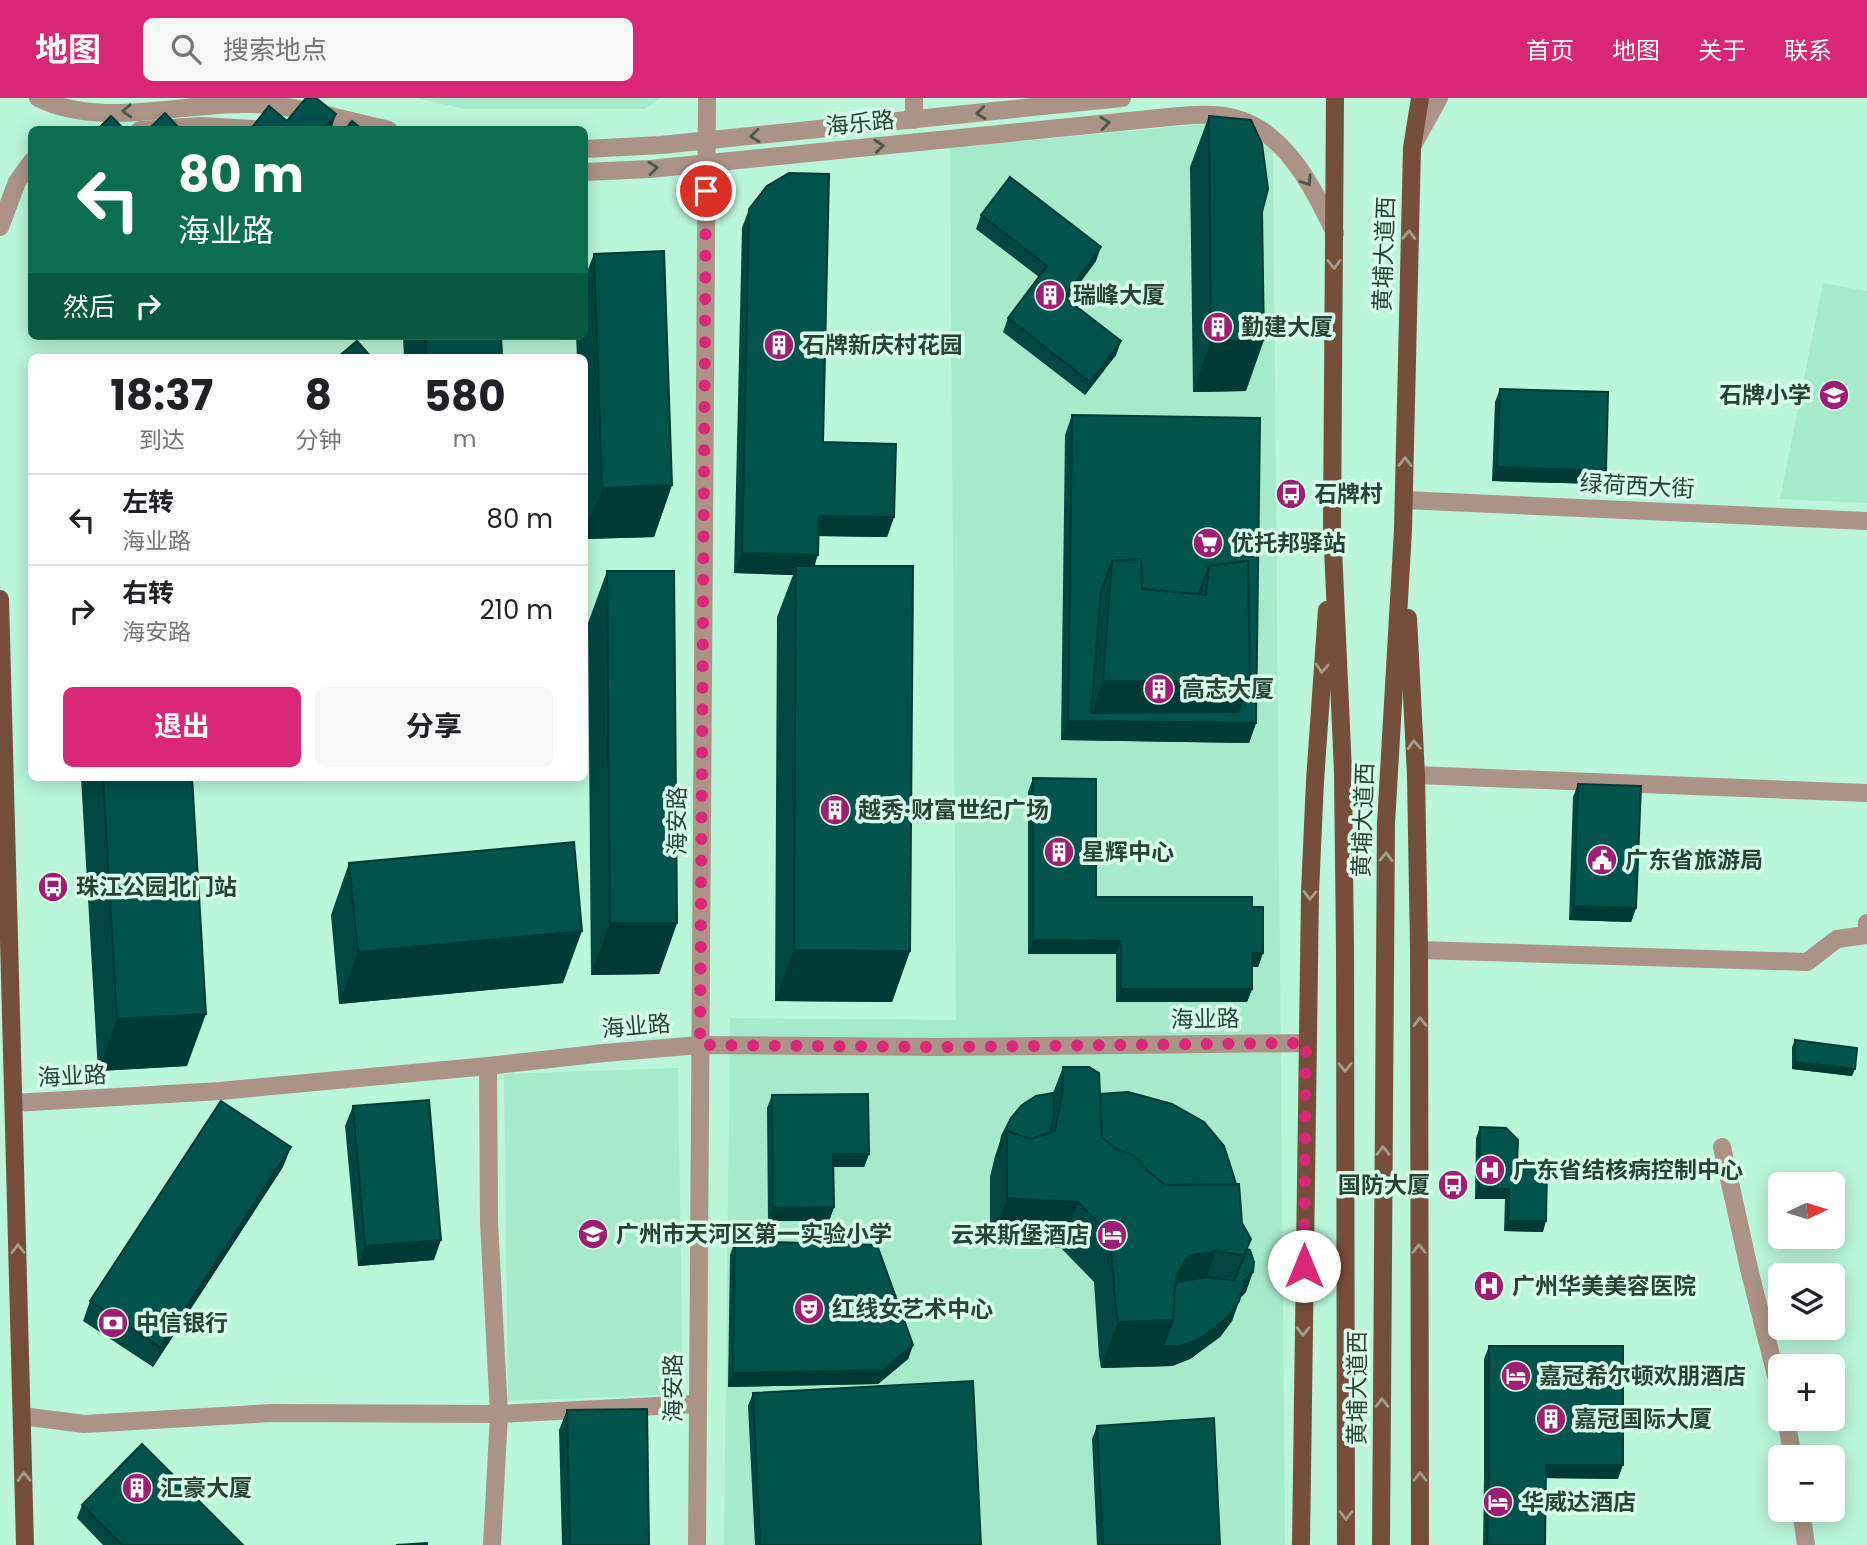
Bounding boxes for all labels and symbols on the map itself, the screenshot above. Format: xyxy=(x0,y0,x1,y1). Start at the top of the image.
street label: 海乐路 xyxy=(824,103,896,143)
one-way arrow xyxy=(122,104,133,119)
one-way arrow xyxy=(975,105,987,120)
one-way arrow xyxy=(1100,116,1111,131)
one-way arrow xyxy=(749,128,760,143)
one-way arrow xyxy=(873,138,885,153)
one-way arrow xyxy=(647,161,658,176)
pin xyxy=(676,161,736,221)
one-way arrow xyxy=(1298,173,1311,186)
street label: 黄埔大道西 xyxy=(1366,196,1402,312)
one-way arrow xyxy=(1402,229,1417,240)
one-way arrow xyxy=(1327,259,1342,270)
building icon: 瑞峰大厦 xyxy=(1033,278,1067,312)
place label: 瑞峰大厦 xyxy=(1073,279,1165,311)
building icon: 勤建大厦 xyxy=(1201,310,1235,344)
place label: 勤建大厦 xyxy=(1241,311,1333,343)
building icon: 石牌新庆村花园 xyxy=(762,328,796,362)
place label: 石牌新庆村花园 xyxy=(802,329,963,361)
school or university icon: 石牌小学 xyxy=(1817,378,1851,412)
place label: 石牌小学 xyxy=(1719,379,1811,411)
one-way arrow xyxy=(1397,456,1412,467)
street label: 绿荷西大街 xyxy=(1579,467,1695,505)
bus stop icon: 石牌村 xyxy=(1274,477,1308,511)
place label: 石牌村 xyxy=(1314,478,1383,510)
supermarket icon: 优托邦驿站 xyxy=(1191,526,1225,560)
place label: 优托邦驿站 xyxy=(1231,527,1346,559)
one-way arrow xyxy=(1315,663,1330,674)
building icon: 高志大厦 xyxy=(1142,672,1176,706)
place label: 高志大厦 xyxy=(1182,673,1274,705)
one-way arrow xyxy=(1407,740,1422,751)
street label: 黄埔大道西 xyxy=(1345,762,1381,878)
street label: 海安路 xyxy=(661,787,693,856)
building icon: 越秀·财富世纪广场 xyxy=(818,793,852,827)
place label: 越秀·财富世纪广场 xyxy=(858,794,1049,826)
building icon: 星辉中心 xyxy=(1042,835,1076,869)
place label: 星辉中心 xyxy=(1082,836,1174,868)
public building icon: 广东省旅游局 xyxy=(1585,843,1619,877)
place label: 广东省旅游局 xyxy=(1625,844,1763,876)
one-way arrow xyxy=(1378,851,1393,862)
bus stop icon: 珠江公园北门站 xyxy=(36,870,70,904)
place label: 珠江公园北门站 xyxy=(76,871,237,903)
one-way arrow xyxy=(1302,890,1317,901)
street label: 海业路 xyxy=(1170,1002,1240,1036)
street label: 海业路 xyxy=(600,1007,672,1045)
one-way arrow xyxy=(1412,1016,1428,1027)
street label: 海业路 xyxy=(37,1058,107,1094)
one-way arrow xyxy=(1337,1062,1353,1073)
one-way arrow xyxy=(1376,1146,1391,1157)
hospital icon: 广东省结核病控制中心 xyxy=(1473,1153,1507,1187)
place label: 广东省结核病控制中心 xyxy=(1513,1154,1743,1186)
bus stop icon: 国防大厦 xyxy=(1436,1168,1470,1202)
place label: 国防大厦 xyxy=(1338,1169,1430,1201)
north arrow xyxy=(1768,1172,1844,1250)
school or university icon: 广州市天河区第一实验小学 xyxy=(576,1217,610,1251)
place label: 广州市天河区第一实验小学 xyxy=(616,1218,892,1250)
hotel icon: 云来斯堡酒店 xyxy=(1095,1218,1129,1252)
place label: 云来斯堡酒店 xyxy=(951,1219,1089,1251)
position arrow xyxy=(1267,1229,1341,1303)
one-way arrow xyxy=(10,1244,26,1254)
one-way arrow xyxy=(1411,1244,1427,1254)
hospital icon: 广州华美美容医院 xyxy=(1472,1269,1506,1303)
place label: 广州华美美容医院 xyxy=(1512,1270,1696,1302)
theatre icon: 红线女艺术中心 xyxy=(792,1292,826,1326)
place label: 红线女艺术中心 xyxy=(832,1293,993,1325)
bank icon: 中信银行 xyxy=(96,1306,130,1340)
place label: 中信银行 xyxy=(136,1307,228,1339)
one-way arrow xyxy=(1295,1327,1311,1337)
street label: 黄埔大道西 xyxy=(1341,1331,1373,1446)
street label: 海安路 xyxy=(657,1354,689,1423)
hotel icon: 嘉冠希尔顿欢朋酒店 xyxy=(1499,1359,1533,1393)
place label: 嘉冠希尔顿欢朋酒店 xyxy=(1539,1360,1746,1392)
one-way arrow xyxy=(1374,1398,1390,1408)
building icon: 嘉冠国际大厦 xyxy=(1534,1402,1568,1436)
place label: 嘉冠国际大厦 xyxy=(1574,1403,1712,1435)
one-way arrow xyxy=(16,1471,31,1482)
building icon: 汇豪大厦 xyxy=(120,1471,154,1505)
one-way arrow xyxy=(1412,1471,1428,1482)
place label: 汇豪大厦 xyxy=(160,1472,252,1504)
hotel icon: 华威达酒店 xyxy=(1481,1485,1515,1519)
place label: 华威达酒店 xyxy=(1521,1486,1636,1518)
one-way arrow xyxy=(1338,1510,1354,1521)

